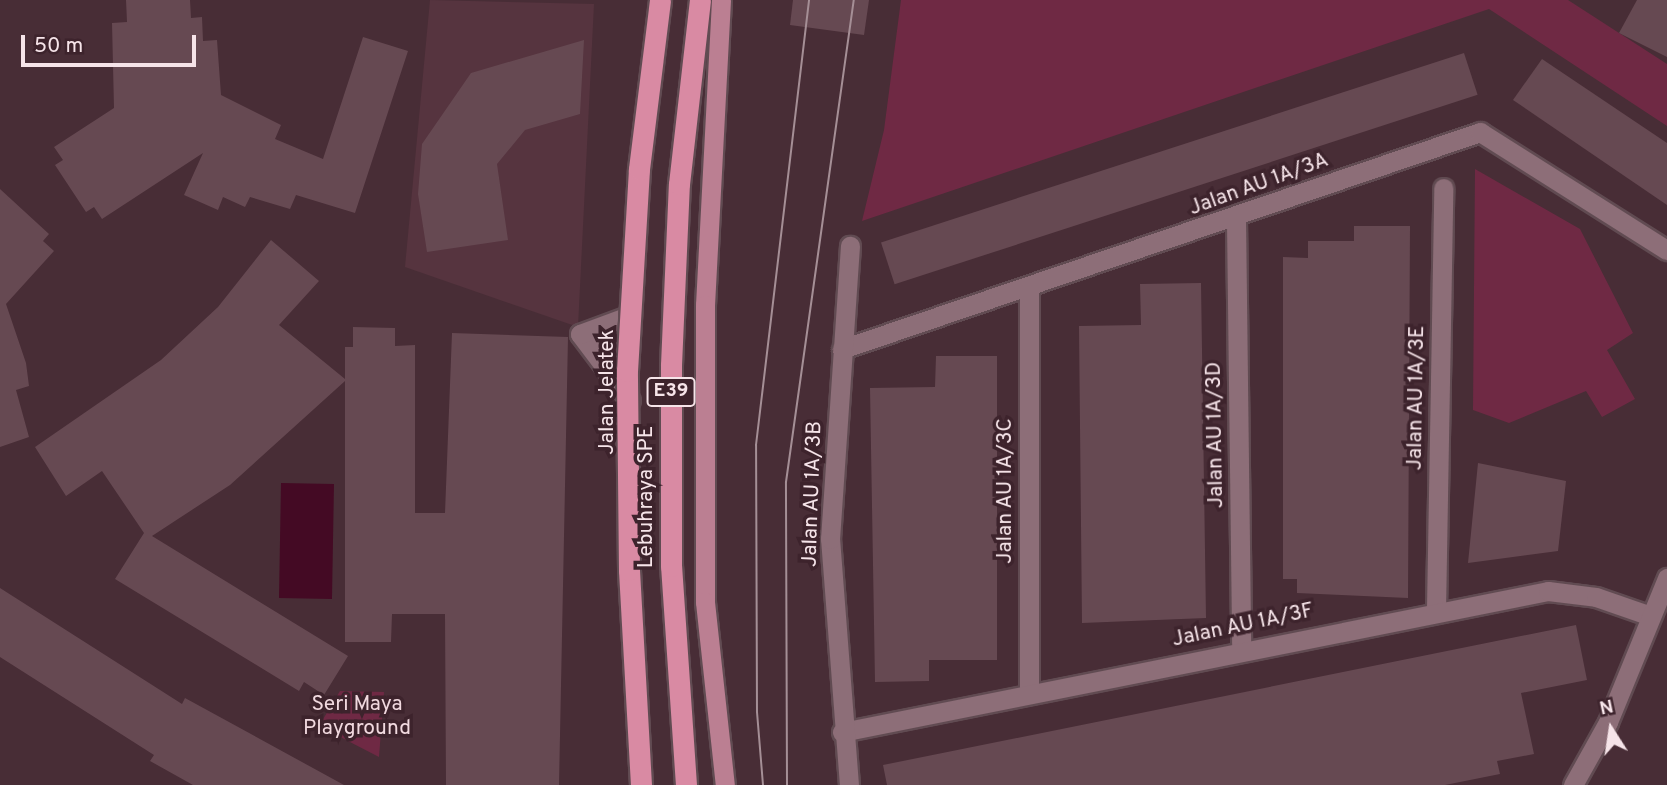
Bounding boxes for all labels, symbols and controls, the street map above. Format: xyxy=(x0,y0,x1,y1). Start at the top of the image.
scale bar xyxy=(24,21,200,65)
text: 50 m xyxy=(34,33,83,60)
street label: Jalan AU 1A/3A xyxy=(1185,148,1333,222)
street label: Jalan AU 1A/3E xyxy=(1403,325,1431,471)
street label: Jalan Jelatek xyxy=(595,329,621,455)
street label: Jalan AU 1A/3D xyxy=(1202,361,1230,509)
road number: E39 xyxy=(646,376,696,408)
street label: Jalan AU 1A/3C xyxy=(993,418,1019,564)
street label: Jalan AU 1A/3B xyxy=(798,420,828,568)
street label: Lebuhraya SPE xyxy=(634,426,660,568)
street label: Jalan AU 1A/3F xyxy=(1169,599,1317,653)
park label: Seri Maya Playground xyxy=(303,692,411,742)
north arrow xyxy=(1576,694,1646,764)
text: N xyxy=(1597,695,1616,722)

